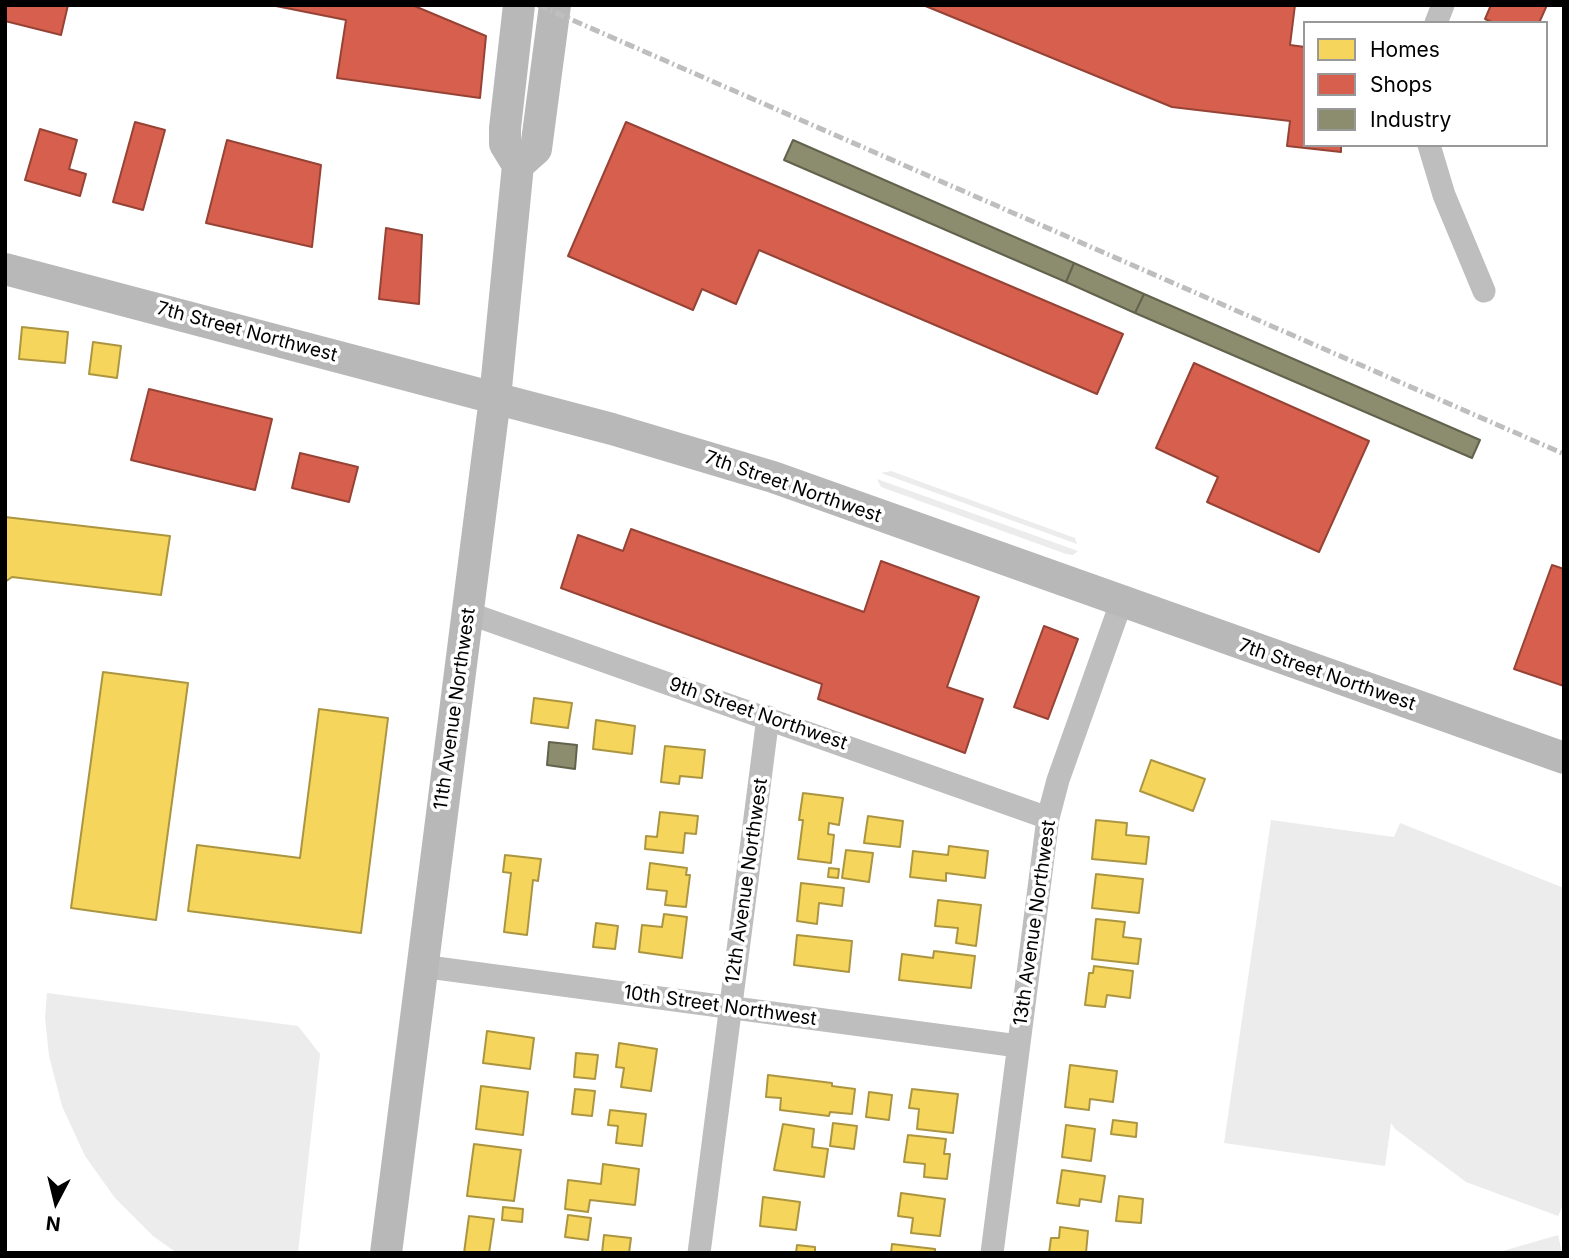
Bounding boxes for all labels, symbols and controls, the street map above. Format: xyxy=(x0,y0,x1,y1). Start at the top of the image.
legend xyxy=(1303,21,1548,147)
text: Homes xyxy=(1370,37,1440,62)
text: Shops xyxy=(1370,72,1432,97)
text: Industry xyxy=(1370,107,1451,132)
street label: 7th Street Northwest xyxy=(154,297,340,367)
street label: 7th Street Northwest xyxy=(702,446,884,528)
street label: 11th Avenue Northwest xyxy=(430,607,480,811)
street label: 7th Street Northwest xyxy=(1236,634,1418,716)
street label: 9th Street Northwest xyxy=(666,673,850,755)
street label: 12th Avenue Northwest xyxy=(721,777,773,985)
street label: 13th Avenue Northwest xyxy=(1009,819,1061,1027)
street label: 10th Street Northwest xyxy=(622,981,818,1031)
north arrow xyxy=(21,1167,91,1237)
text: N xyxy=(45,1211,62,1236)

